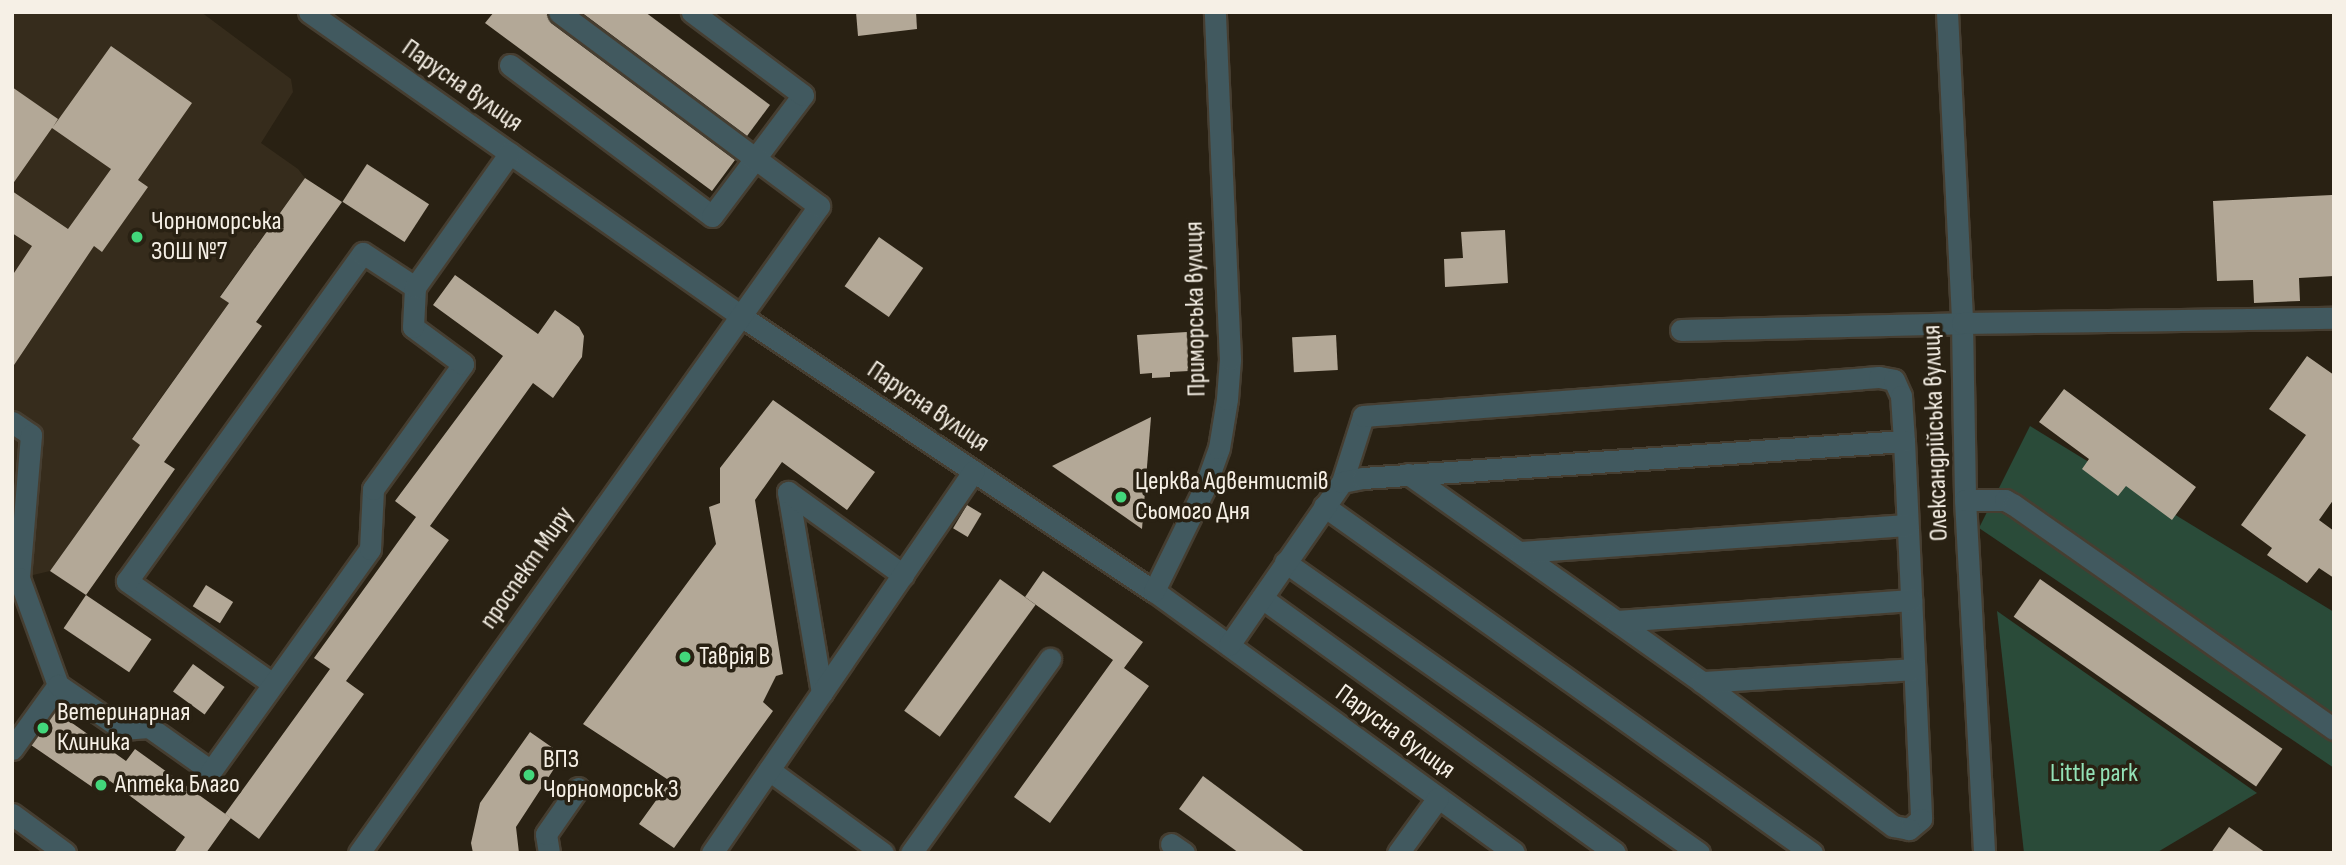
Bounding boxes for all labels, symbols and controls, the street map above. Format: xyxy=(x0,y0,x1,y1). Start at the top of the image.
street label: Парусна вулиця xyxy=(395,33,529,139)
place label: Чорноморська ЗОШ №7 xyxy=(151,206,282,268)
street label: Приморська вулиця xyxy=(1179,221,1213,397)
marker: Чорноморська ЗОШ №7 xyxy=(129,229,145,245)
street label: Олександрійська вулиця xyxy=(1917,324,1955,542)
street label: Парусна вулиця xyxy=(861,355,995,459)
place label: Церква Адвентистів Сьомого Дня xyxy=(1135,466,1329,528)
marker: Церква Адвентистів Сьомого Дня xyxy=(1113,489,1129,505)
street label: проспект Миру xyxy=(473,501,581,635)
place label: Таврія В xyxy=(699,641,770,673)
marker: Таврія В xyxy=(677,649,693,665)
street label: Парусна вулиця xyxy=(1329,678,1461,786)
place label: Ветеринарная Клиника xyxy=(57,697,191,758)
marker: Ветеринарная Клиника xyxy=(35,720,51,736)
place label: ВПЗ Чорноморськ 3 xyxy=(543,744,679,806)
park label: Little park xyxy=(2050,758,2138,790)
marker: ВПЗ Чорноморськ 3 xyxy=(521,767,537,783)
place label: Аптека Благо xyxy=(115,769,240,801)
marker: Аптека Благо xyxy=(93,777,109,793)

